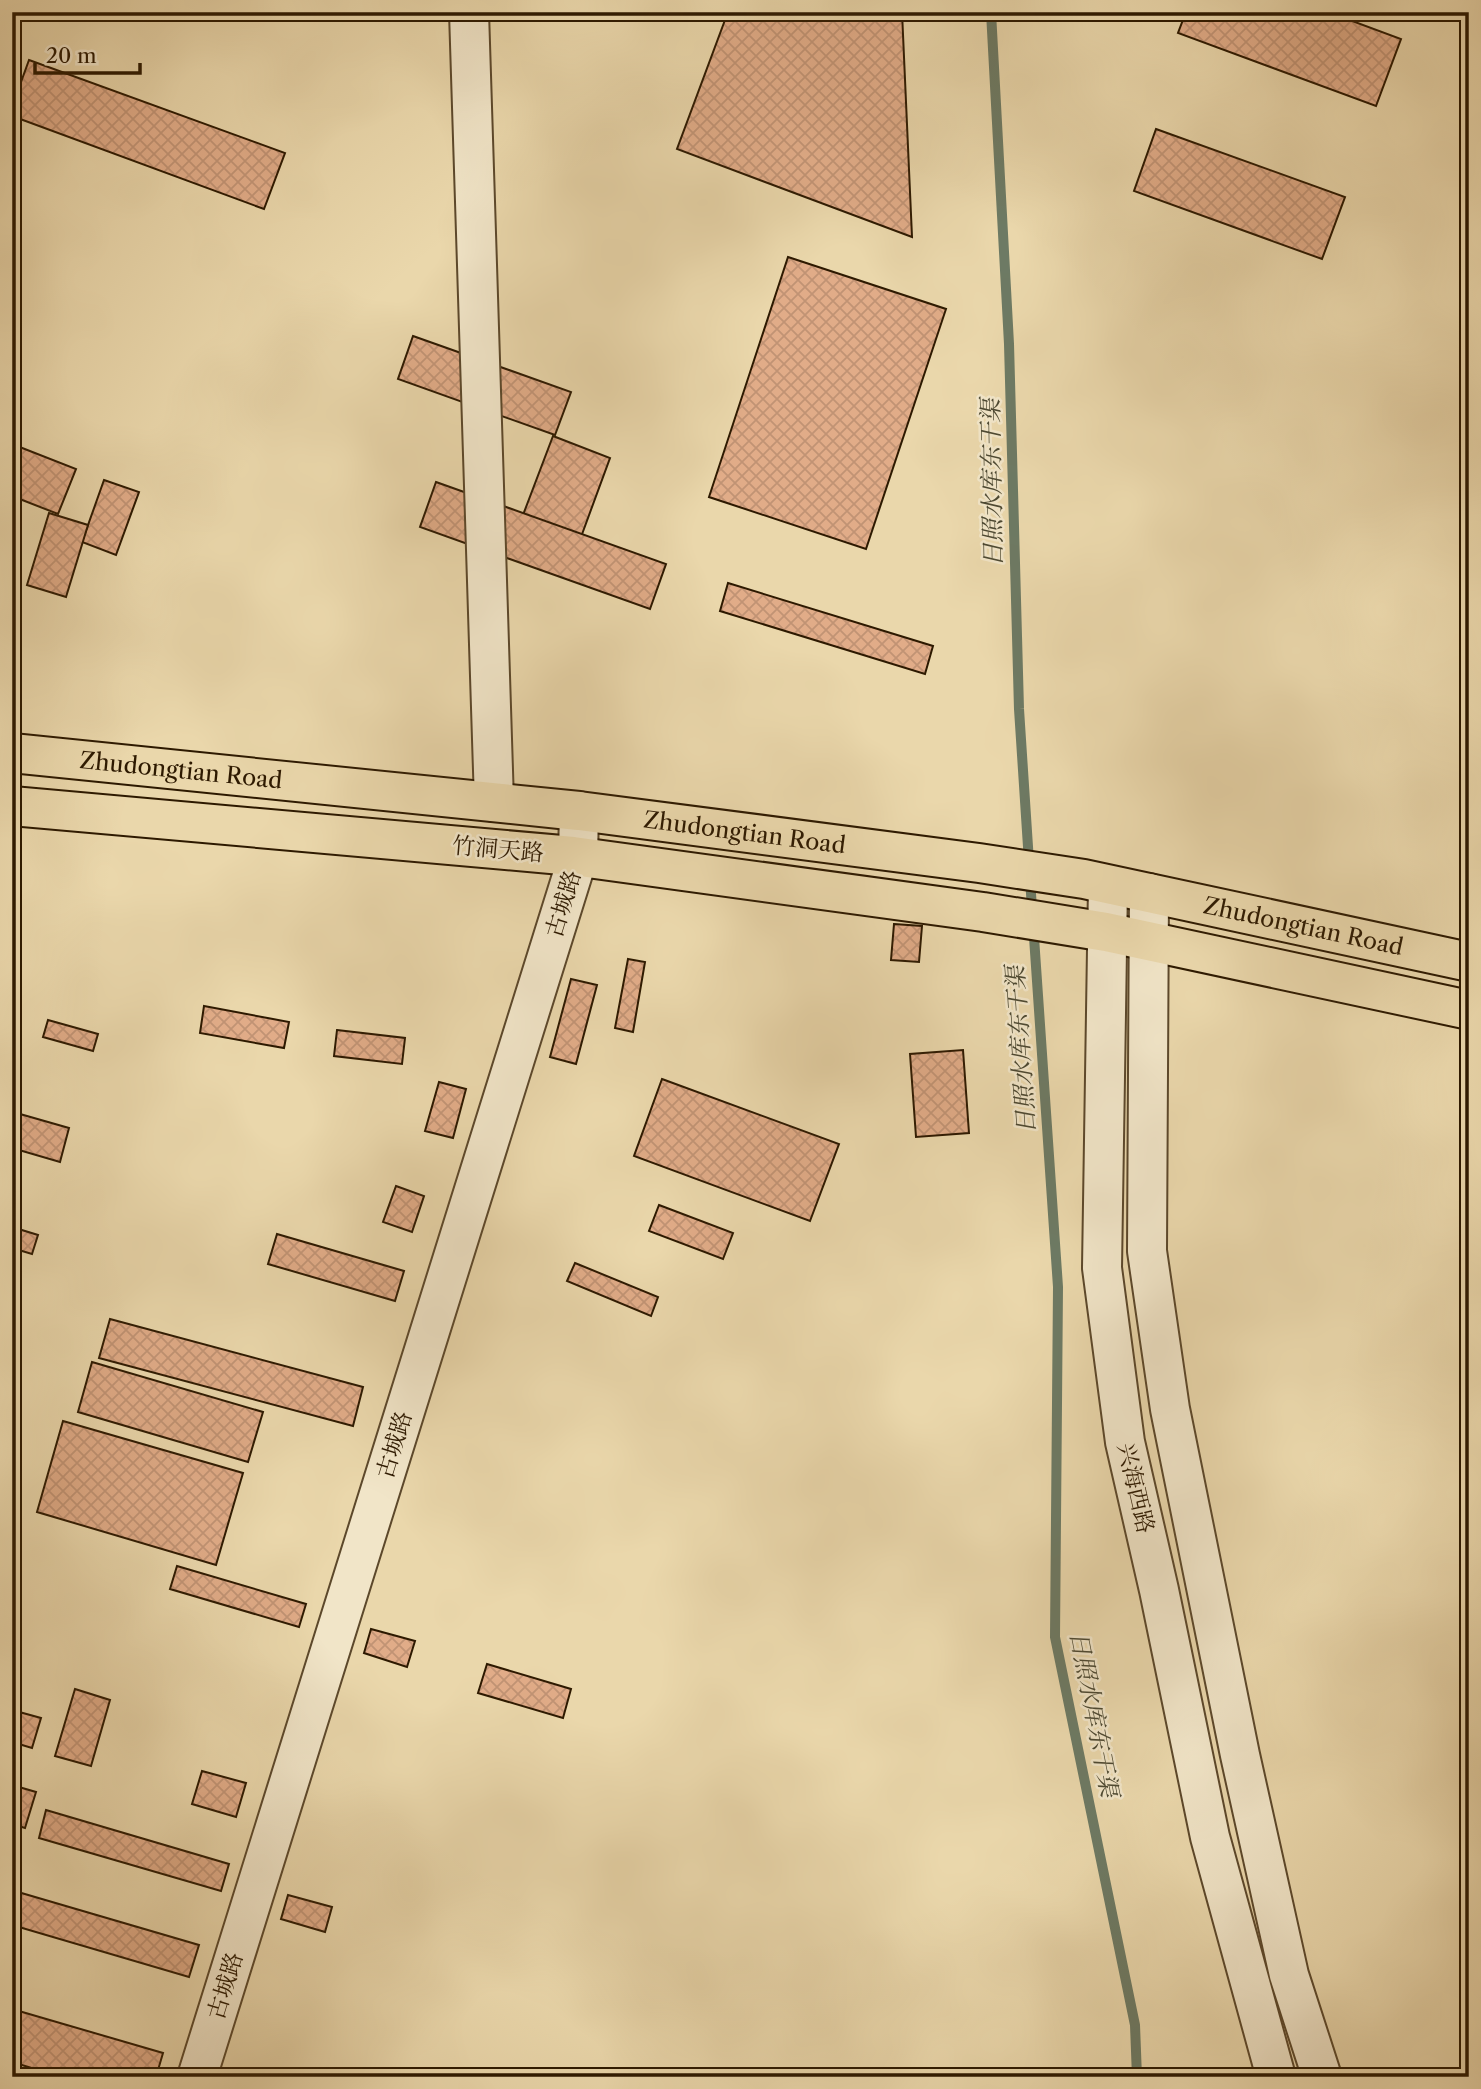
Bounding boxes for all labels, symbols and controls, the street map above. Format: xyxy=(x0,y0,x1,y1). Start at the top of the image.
scale bar xyxy=(35,32,140,76)
text: 20 m xyxy=(46,43,97,68)
water label: 日照水库东干渠 xyxy=(975,396,1007,567)
street label: Zhudongtian Road xyxy=(78,746,284,795)
street label: Zhudongtian Road xyxy=(642,806,847,860)
street label: 竹洞天路 xyxy=(451,831,545,867)
street label: 古城路 xyxy=(540,867,586,941)
street label: Zhudongtian Road xyxy=(1201,891,1406,961)
water label: 日照水库东干渠 xyxy=(1000,962,1041,1135)
street label: 古城路 xyxy=(371,1408,417,1482)
street label: 兴海西路 xyxy=(1112,1440,1160,1536)
water label: 日照水库东干渠 xyxy=(1064,1629,1125,1802)
street label: 古城路 xyxy=(202,1949,248,2023)

